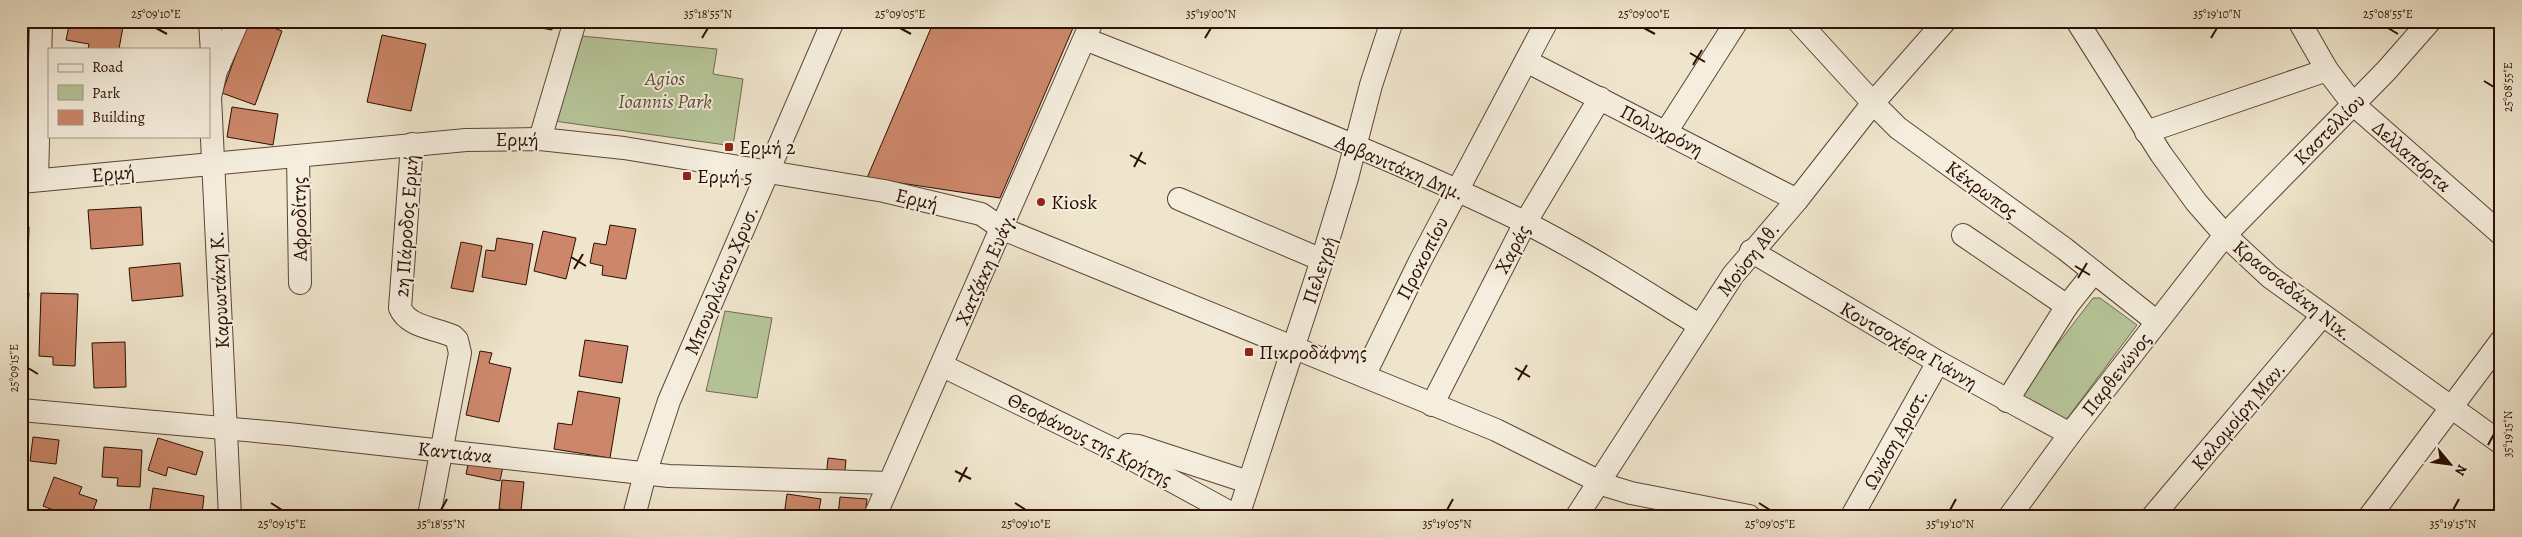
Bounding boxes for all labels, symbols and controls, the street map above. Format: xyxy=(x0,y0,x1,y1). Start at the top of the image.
text: 25°09'10"E xyxy=(131,6,181,22)
text: 35°18'55"N xyxy=(684,6,733,22)
text: 25°09'05"E xyxy=(875,6,925,22)
text: 35°19'00"N xyxy=(1186,6,1237,22)
text: 25°09'00"E xyxy=(1618,6,1670,22)
text: 35°19'10"N xyxy=(2193,6,2241,22)
text: 25°08'55"E xyxy=(2363,6,2413,22)
legend xyxy=(48,48,210,138)
text: Road xyxy=(92,57,124,77)
text: 25°08'55"E xyxy=(2500,62,2516,112)
park label: Agios Ioannis Park xyxy=(618,65,712,115)
text: Park xyxy=(92,83,121,103)
street label: Καστελλίου xyxy=(2287,87,2371,171)
street label: Πολυχρόνη xyxy=(1616,98,1708,163)
text: Building xyxy=(92,107,145,127)
street label: Δελλαπόρτα xyxy=(2366,114,2457,198)
street label: Ερμή xyxy=(495,126,539,153)
street label: Αρβανιτάκη Δημ. xyxy=(1330,128,1469,207)
place label: Ερμή 2 xyxy=(739,134,796,161)
marker: Ερμή 2 xyxy=(723,141,735,153)
street label: 2η Πάροδος Ερμή xyxy=(388,154,425,298)
street label: Κέκρωπος xyxy=(1940,154,2023,225)
street label: Ερμή xyxy=(90,158,136,189)
place label: Ερμή 5 xyxy=(697,163,753,190)
marker: Ερμή 5 xyxy=(681,170,693,182)
street label: Αφροδίτης xyxy=(285,177,314,262)
street label: Ερμή xyxy=(893,181,941,217)
place label: Kiosk xyxy=(1051,189,1097,216)
marker: Kiosk xyxy=(1035,196,1047,208)
street label: Μπουρλώτου Χρυσ. xyxy=(678,201,765,359)
street label: Χατζάκη Ευάγ. xyxy=(949,209,1022,330)
street label: Προκοπίου xyxy=(1390,212,1455,304)
street label: Μούση Αθ. xyxy=(1711,217,1786,302)
street label: Χαράς xyxy=(1488,220,1537,279)
street label: Καρυωτάκη Κ. xyxy=(203,230,236,350)
street label: Πελεγρή xyxy=(1296,233,1343,308)
street label: Κρασσαδάκη Νικ. xyxy=(2227,234,2358,347)
street label: Κουτσοχέρα Γιάννη xyxy=(1835,295,1983,396)
street label: Παρθενώνος xyxy=(2075,327,2158,422)
place label: Πικροδάφνης xyxy=(1259,339,1367,366)
text: 25°09'15"E xyxy=(6,344,22,392)
marker: Πικροδάφνης xyxy=(1243,346,1255,358)
street label: Καλομοίρη Μαν. xyxy=(2185,356,2292,476)
street label: Ωνάση Αριστ. xyxy=(1856,384,1934,495)
street label: Θεοφάνους της Κρήτης xyxy=(1003,386,1177,493)
text: 35°19'15"N xyxy=(2500,410,2516,457)
street label: Καντιάνα xyxy=(416,435,494,470)
north arrow xyxy=(2424,440,2474,490)
text: N xyxy=(2450,461,2472,479)
text: 25°09'15"E xyxy=(258,516,306,532)
text: 35°18'55"N xyxy=(417,516,466,532)
text: 25°09'10"E xyxy=(1001,516,1051,532)
text: 35°19'05"N xyxy=(1422,516,1472,532)
text: 25°09'05"E xyxy=(1745,516,1795,532)
text: 35°19'10"N xyxy=(1926,516,1974,532)
text: 35°19'15"N xyxy=(2430,516,2477,532)

